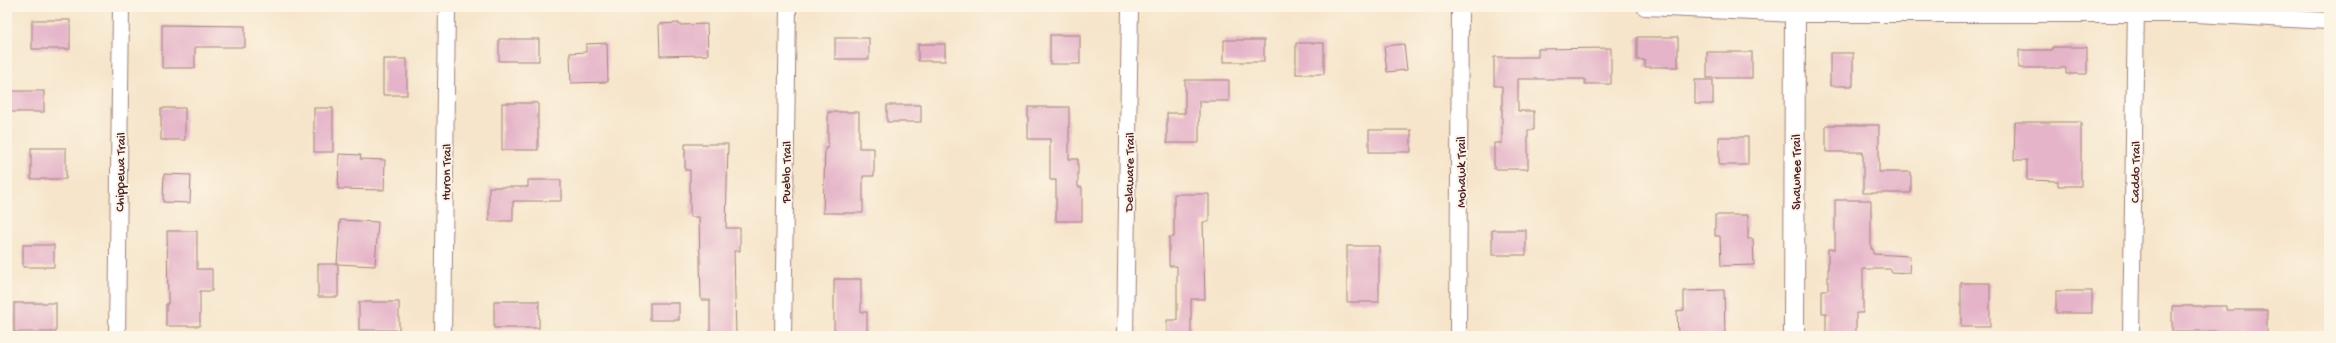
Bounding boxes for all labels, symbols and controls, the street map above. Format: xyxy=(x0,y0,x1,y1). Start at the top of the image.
street label: Chippewa Trail xyxy=(113,132,130,212)
street label: Delaware Trail xyxy=(1122,132,1139,213)
street label: Shawnee Trail xyxy=(1790,134,1805,210)
street label: Mohawk Trail xyxy=(1455,136,1470,208)
street label: Pueblo Trail xyxy=(779,141,796,204)
street label: Caddo Trail xyxy=(2128,141,2145,203)
street label: Huron Trail xyxy=(440,143,455,200)

